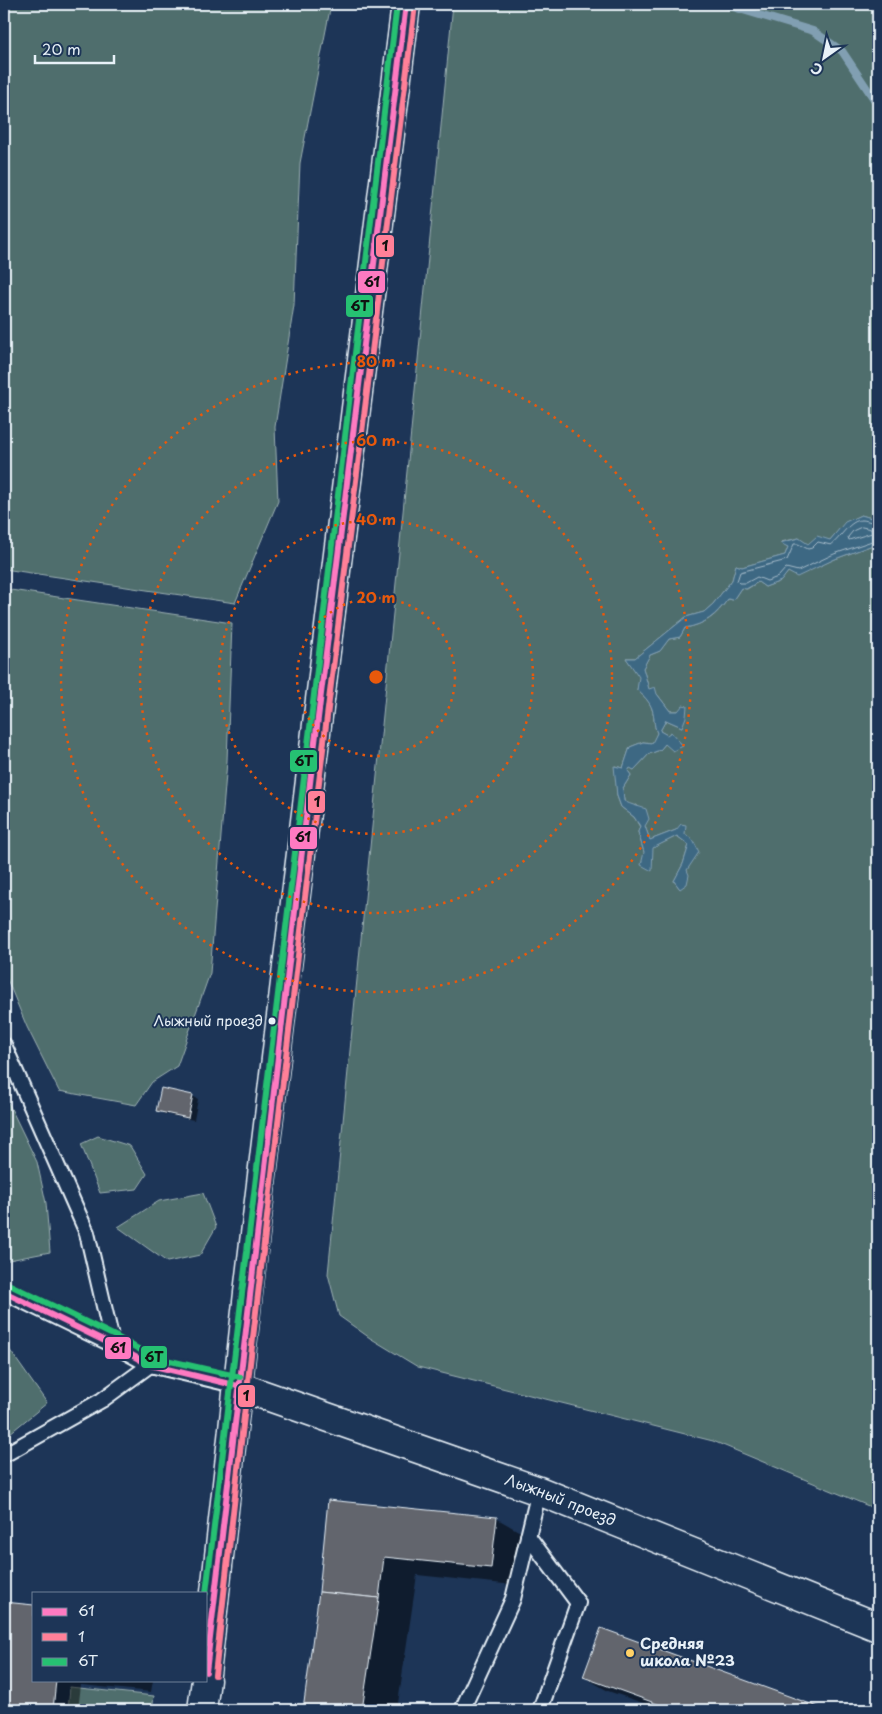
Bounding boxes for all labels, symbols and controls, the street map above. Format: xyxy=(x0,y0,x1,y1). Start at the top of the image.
scale bar xyxy=(35,32,114,64)
north arrow xyxy=(800,32,850,82)
text: 20 m xyxy=(42,37,81,60)
text: С xyxy=(807,58,827,81)
line badge: 1 xyxy=(375,234,395,258)
text: 1 xyxy=(382,235,389,256)
line badge: 61 xyxy=(357,270,386,294)
text: 61 xyxy=(364,271,380,292)
line badge: 6Т xyxy=(345,294,374,318)
text: 6Т xyxy=(351,295,370,316)
text: 80 m xyxy=(356,349,396,372)
text: 60 m xyxy=(356,428,396,451)
text: 40 m xyxy=(356,507,396,530)
text: 20 m xyxy=(357,585,395,608)
centre of rings xyxy=(367,668,385,686)
line badge: 6Т xyxy=(289,749,318,773)
text: 6Т xyxy=(295,750,314,771)
line badge: 1 xyxy=(307,790,326,814)
text: 1 xyxy=(314,791,321,812)
line badge: 61 xyxy=(289,826,318,850)
text: 61 xyxy=(295,826,311,847)
place label: Лыжный проезд xyxy=(153,1010,263,1031)
marker: Лыжный проезд xyxy=(267,1016,277,1026)
line badge: 61 xyxy=(104,1336,132,1360)
text: 61 xyxy=(110,1337,126,1358)
line badge: 6Т xyxy=(140,1345,168,1369)
text: 6Т xyxy=(145,1346,164,1367)
line badge: 1 xyxy=(237,1384,256,1408)
text: 1 xyxy=(243,1385,250,1406)
street label: Лыжный проезд xyxy=(502,1467,620,1531)
legend xyxy=(32,1592,208,1682)
text: 61 xyxy=(78,1598,95,1621)
text: 1 xyxy=(78,1624,85,1647)
place label: Средняя школа №23 xyxy=(640,1631,735,1671)
marker: Средняя школа №23 xyxy=(624,1647,636,1659)
text: 6Т xyxy=(78,1648,99,1671)

